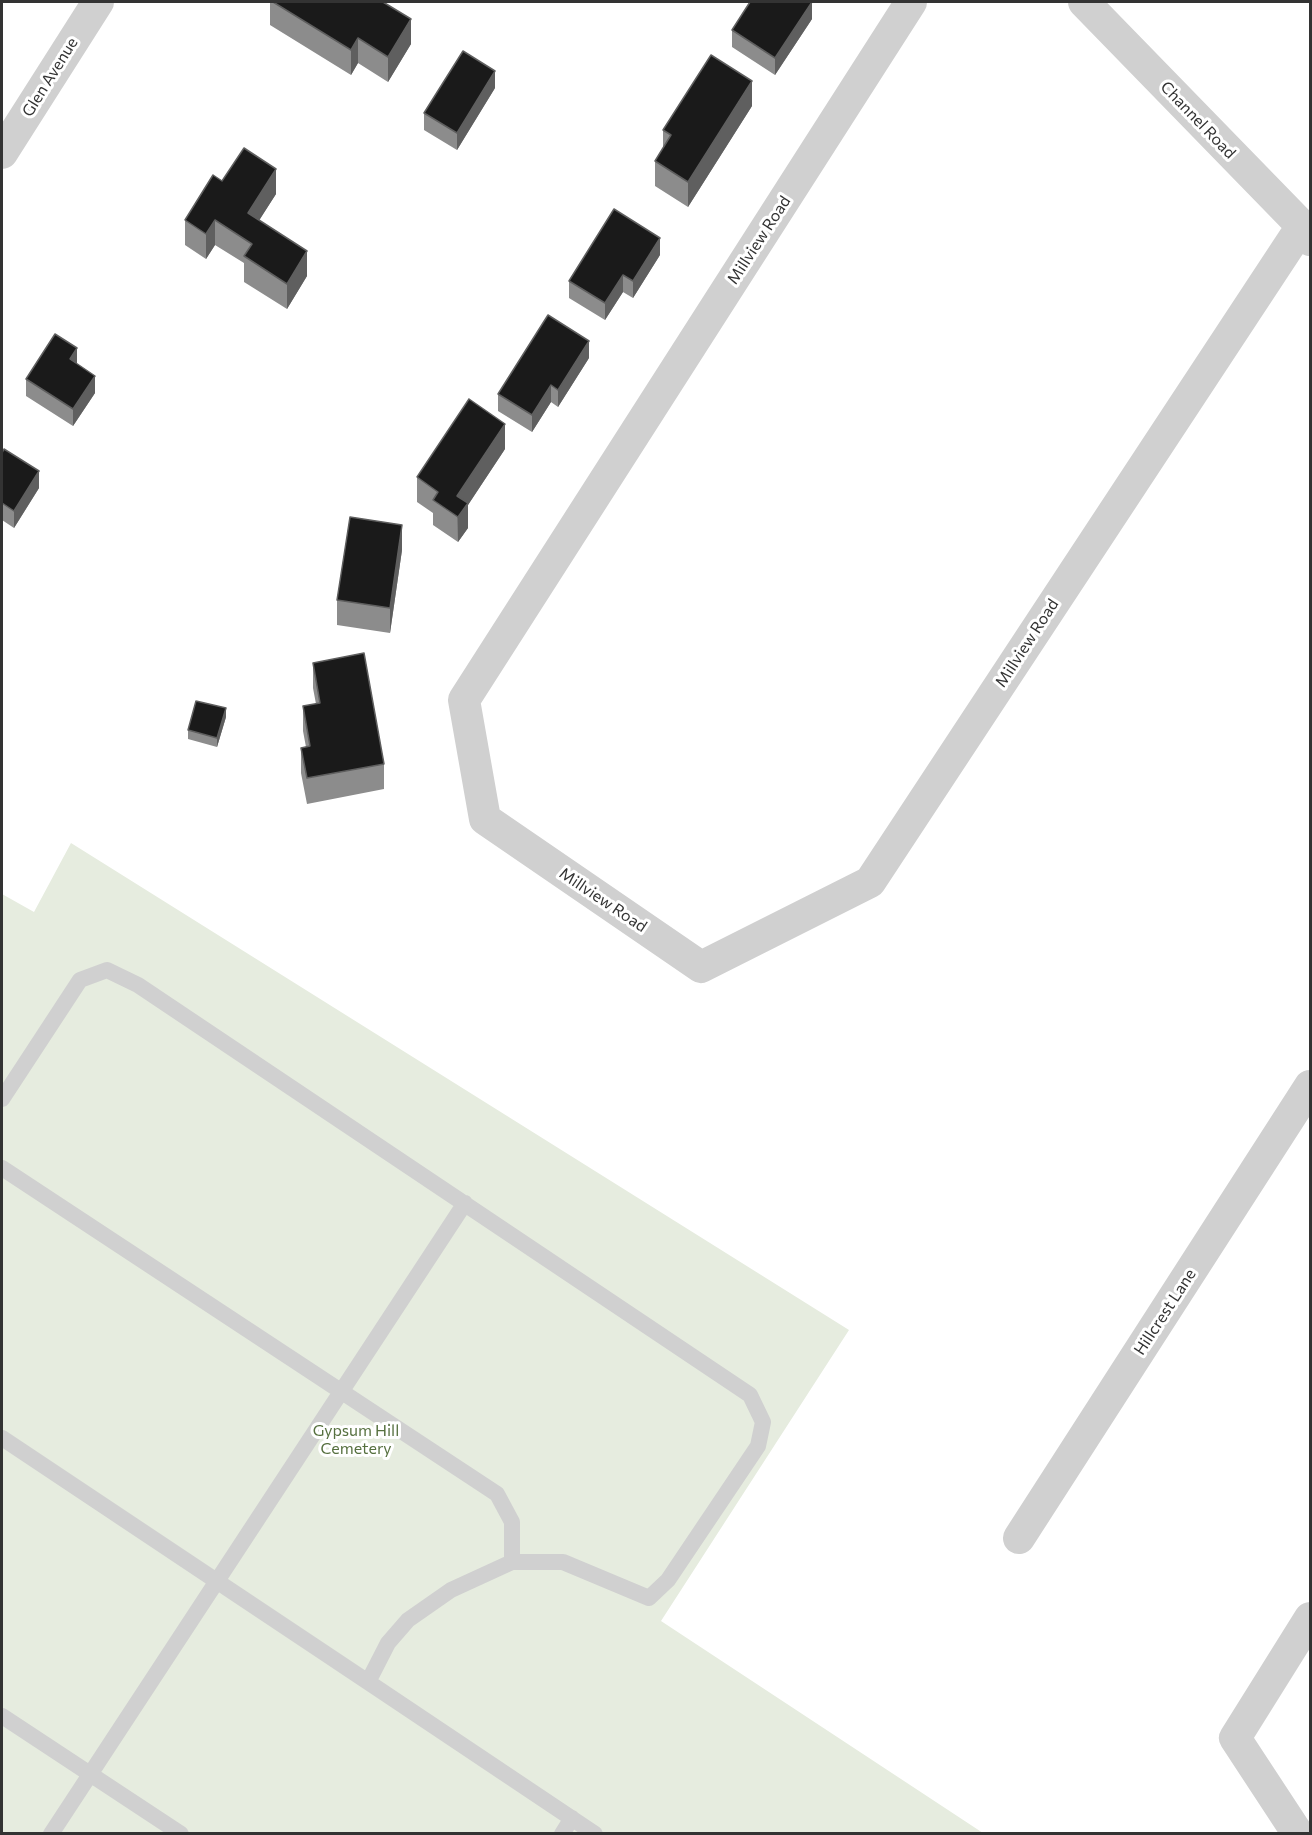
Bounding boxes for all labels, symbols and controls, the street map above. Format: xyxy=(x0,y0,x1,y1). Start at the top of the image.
street label: Glen Avenue xyxy=(18,34,82,120)
street label: Channel Road xyxy=(1156,77,1240,163)
street label: Millview Road xyxy=(723,192,795,288)
street label: Millview Road xyxy=(991,595,1063,691)
street label: Millview Road xyxy=(556,864,650,936)
street label: Hillcrest Lane xyxy=(1130,1265,1200,1359)
park label: Gypsum Hill Cemetery xyxy=(313,1421,399,1459)

